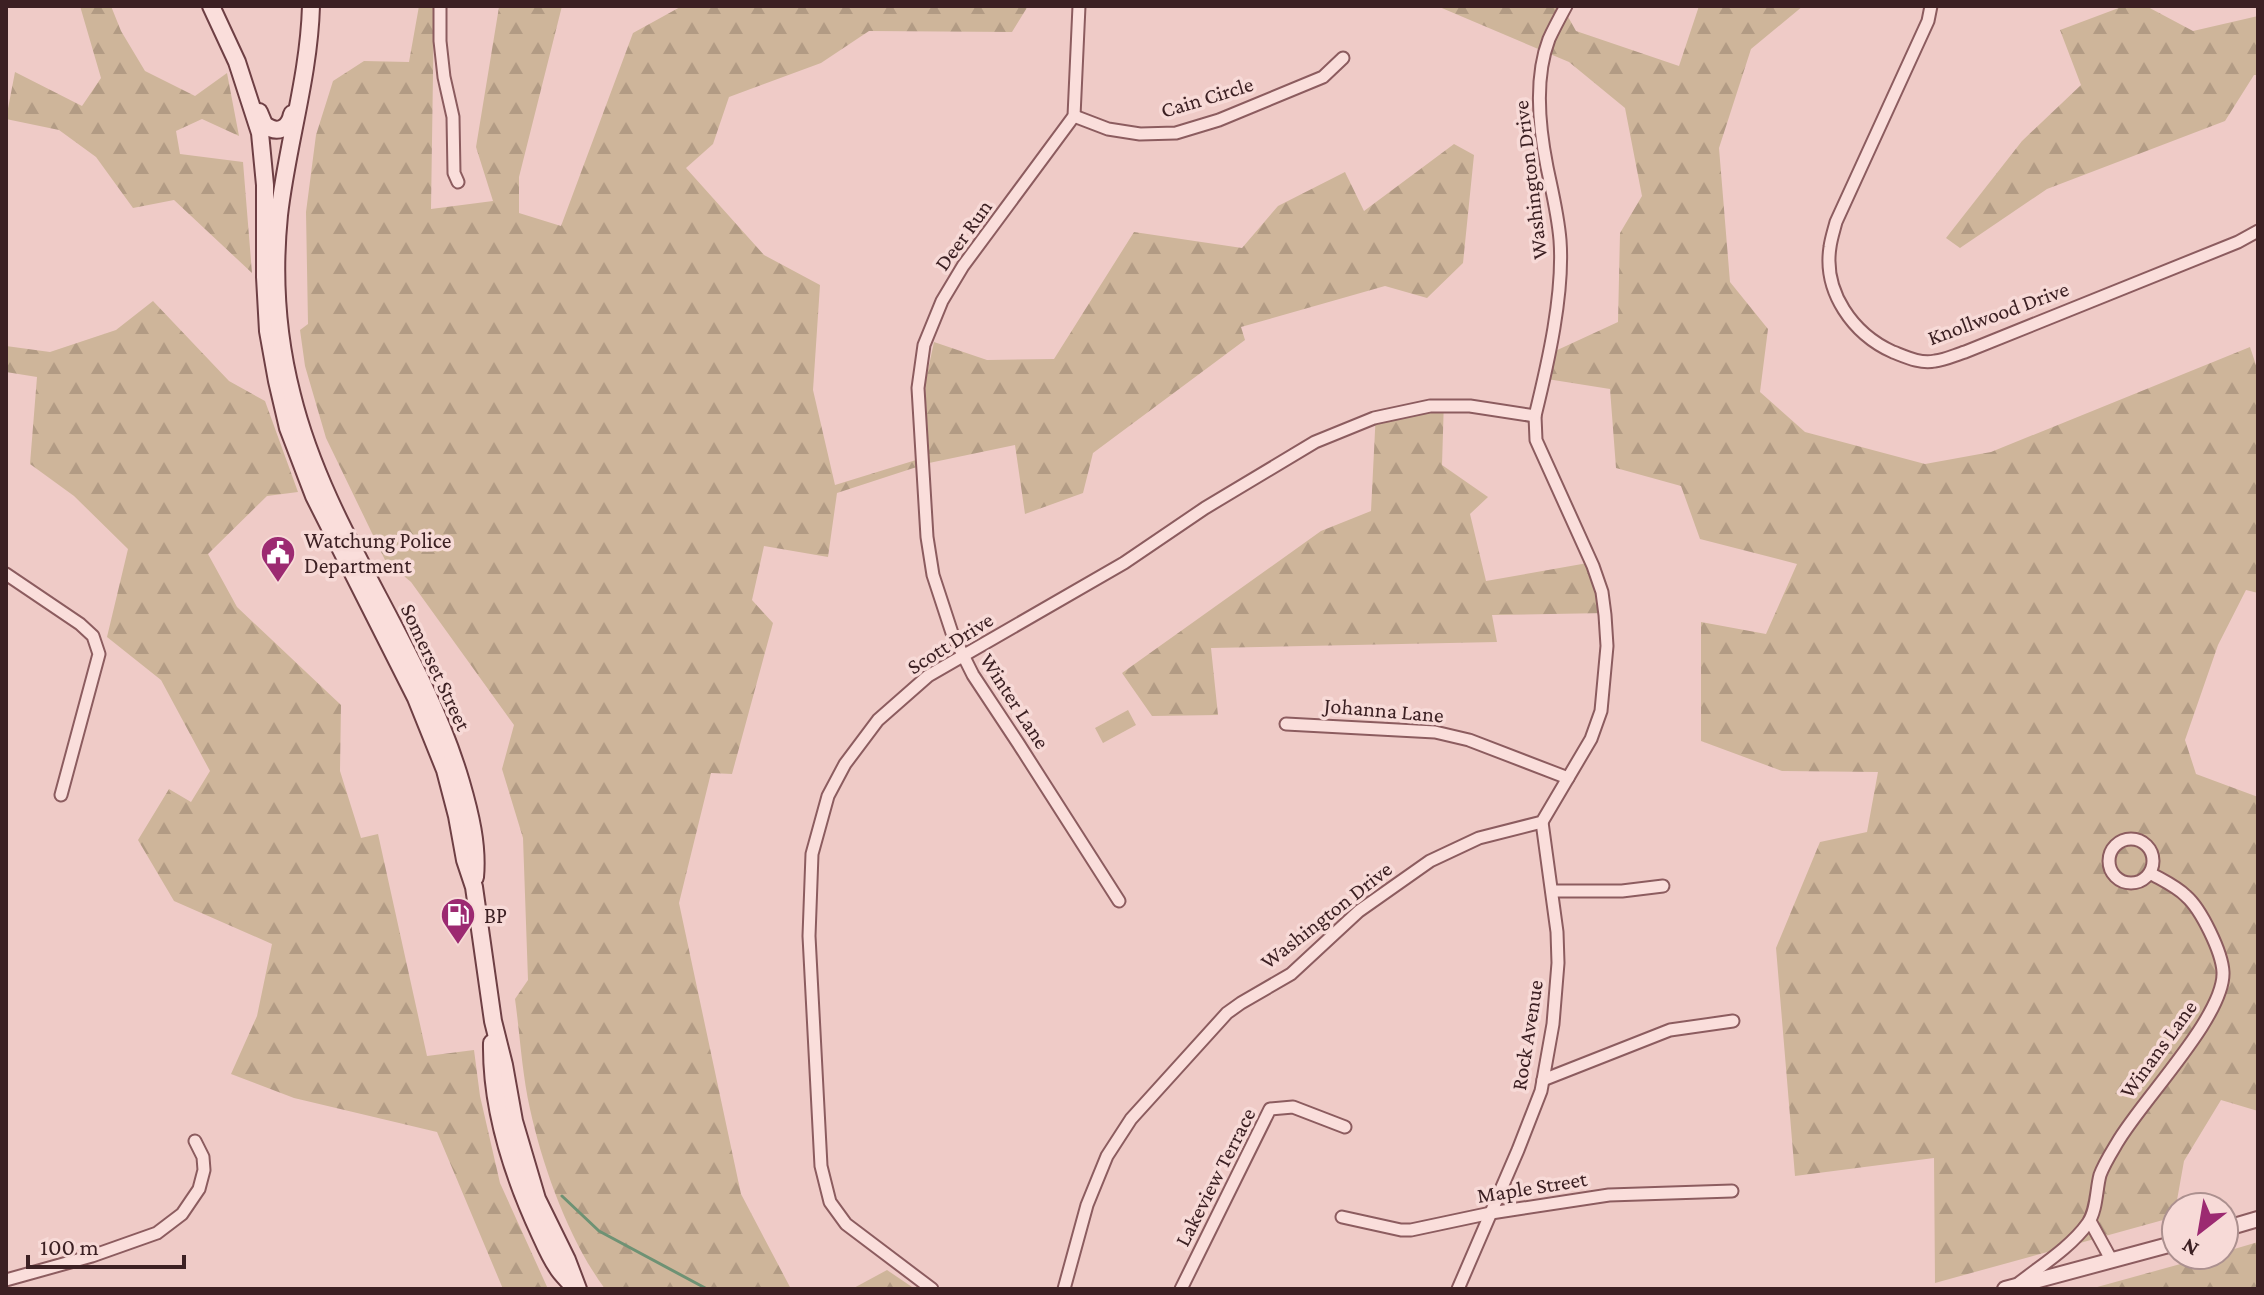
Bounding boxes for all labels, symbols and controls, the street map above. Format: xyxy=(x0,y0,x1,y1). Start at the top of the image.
street label: Cain Circle xyxy=(1158,71,1256,123)
street label: Washington Drive xyxy=(1508,99,1552,261)
street label: Deer Run xyxy=(929,195,997,275)
street label: Knollwood Drive xyxy=(1924,276,2072,350)
place label: Watchung Police Department xyxy=(304,528,451,578)
public building icon: Watchung Police Department xyxy=(259,534,297,584)
street label: Somerset Street xyxy=(396,599,477,735)
street label: Scott Drive xyxy=(902,607,998,679)
street label: Winter Lane xyxy=(975,649,1055,753)
street label: Johanna Lane xyxy=(1321,692,1445,728)
street label: Washington Drive xyxy=(1255,856,1397,974)
fuel station icon: BP xyxy=(439,896,477,946)
place label: BP xyxy=(484,903,507,928)
street label: Rock Avenue xyxy=(1506,978,1548,1092)
street label: Winans Lane xyxy=(2114,995,2202,1103)
street label: Lakeview Terrace xyxy=(1169,1104,1261,1250)
street label: Maple Street xyxy=(1475,1166,1590,1208)
north arrow xyxy=(2160,1191,2240,1271)
scale bar xyxy=(28,1219,184,1269)
text: 100 m xyxy=(40,1233,99,1260)
text: N xyxy=(2177,1233,2203,1262)

